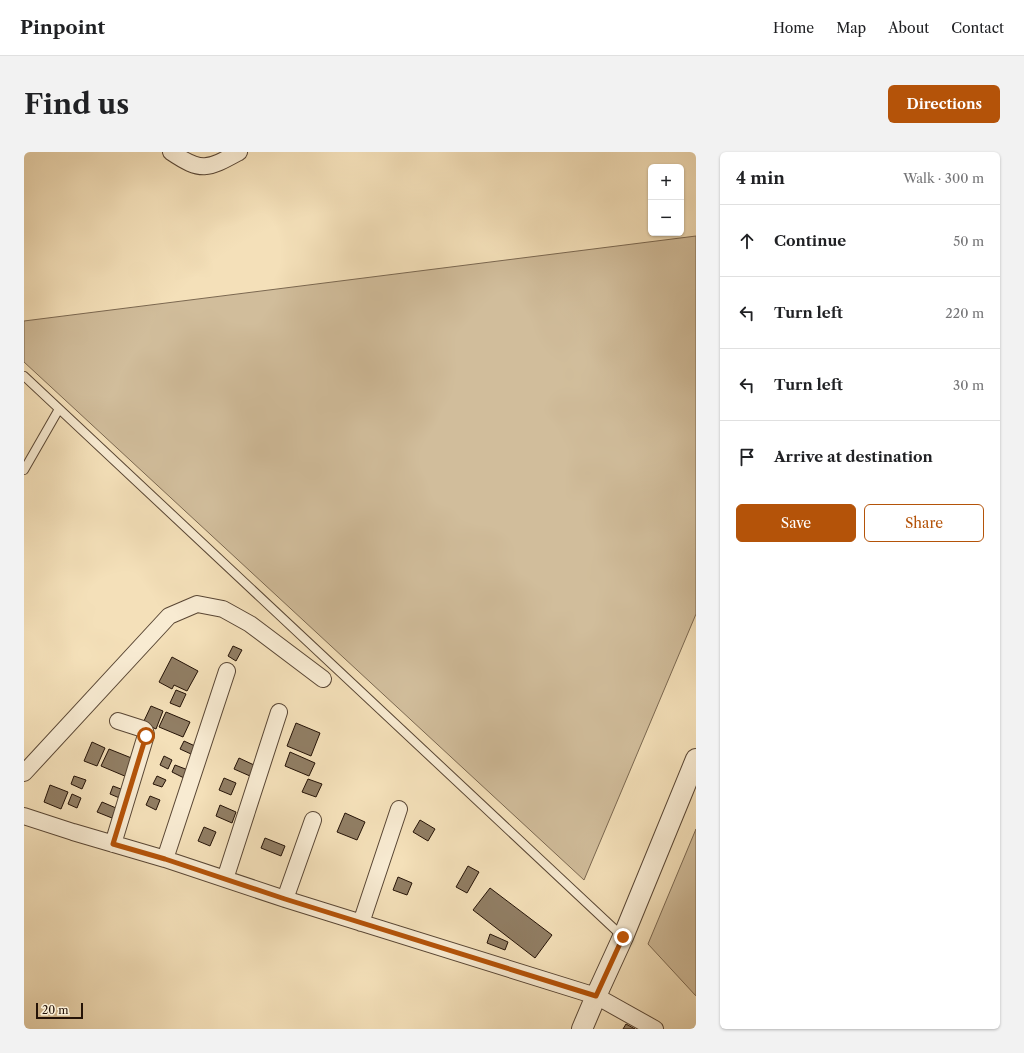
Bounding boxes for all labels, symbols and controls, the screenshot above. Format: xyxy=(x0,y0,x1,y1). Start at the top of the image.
text: Pinpoint xyxy=(20,16,105,39)
text: Home xyxy=(773,19,814,37)
text: Map xyxy=(836,19,866,37)
text: About xyxy=(888,19,929,37)
text: Contact xyxy=(951,19,1004,37)
button: Directions xyxy=(888,85,1000,123)
text: Find us xyxy=(24,87,129,121)
map controls xyxy=(648,164,684,236)
button: + xyxy=(648,164,684,200)
text: 4 min xyxy=(736,168,785,188)
text: Walk · 300 m xyxy=(903,170,984,186)
button: − xyxy=(648,200,684,236)
icon: ahead xyxy=(736,230,758,252)
text: Continue xyxy=(774,231,846,250)
text: 50 m xyxy=(953,233,984,249)
icon: left xyxy=(736,302,758,324)
text: Turn left xyxy=(774,303,843,322)
text: 220 m xyxy=(945,305,984,321)
icon: left xyxy=(736,374,758,396)
text: Turn left xyxy=(774,375,843,394)
text: 30 m xyxy=(953,377,984,393)
icon: arrive xyxy=(736,446,758,468)
text: Arrive at destination xyxy=(774,447,933,466)
button: Save xyxy=(736,504,856,542)
button: Share xyxy=(864,504,984,542)
route start xyxy=(137,727,155,745)
route end xyxy=(614,928,632,946)
scale bar xyxy=(36,1001,83,1020)
text: 20 m xyxy=(42,1003,68,1017)

